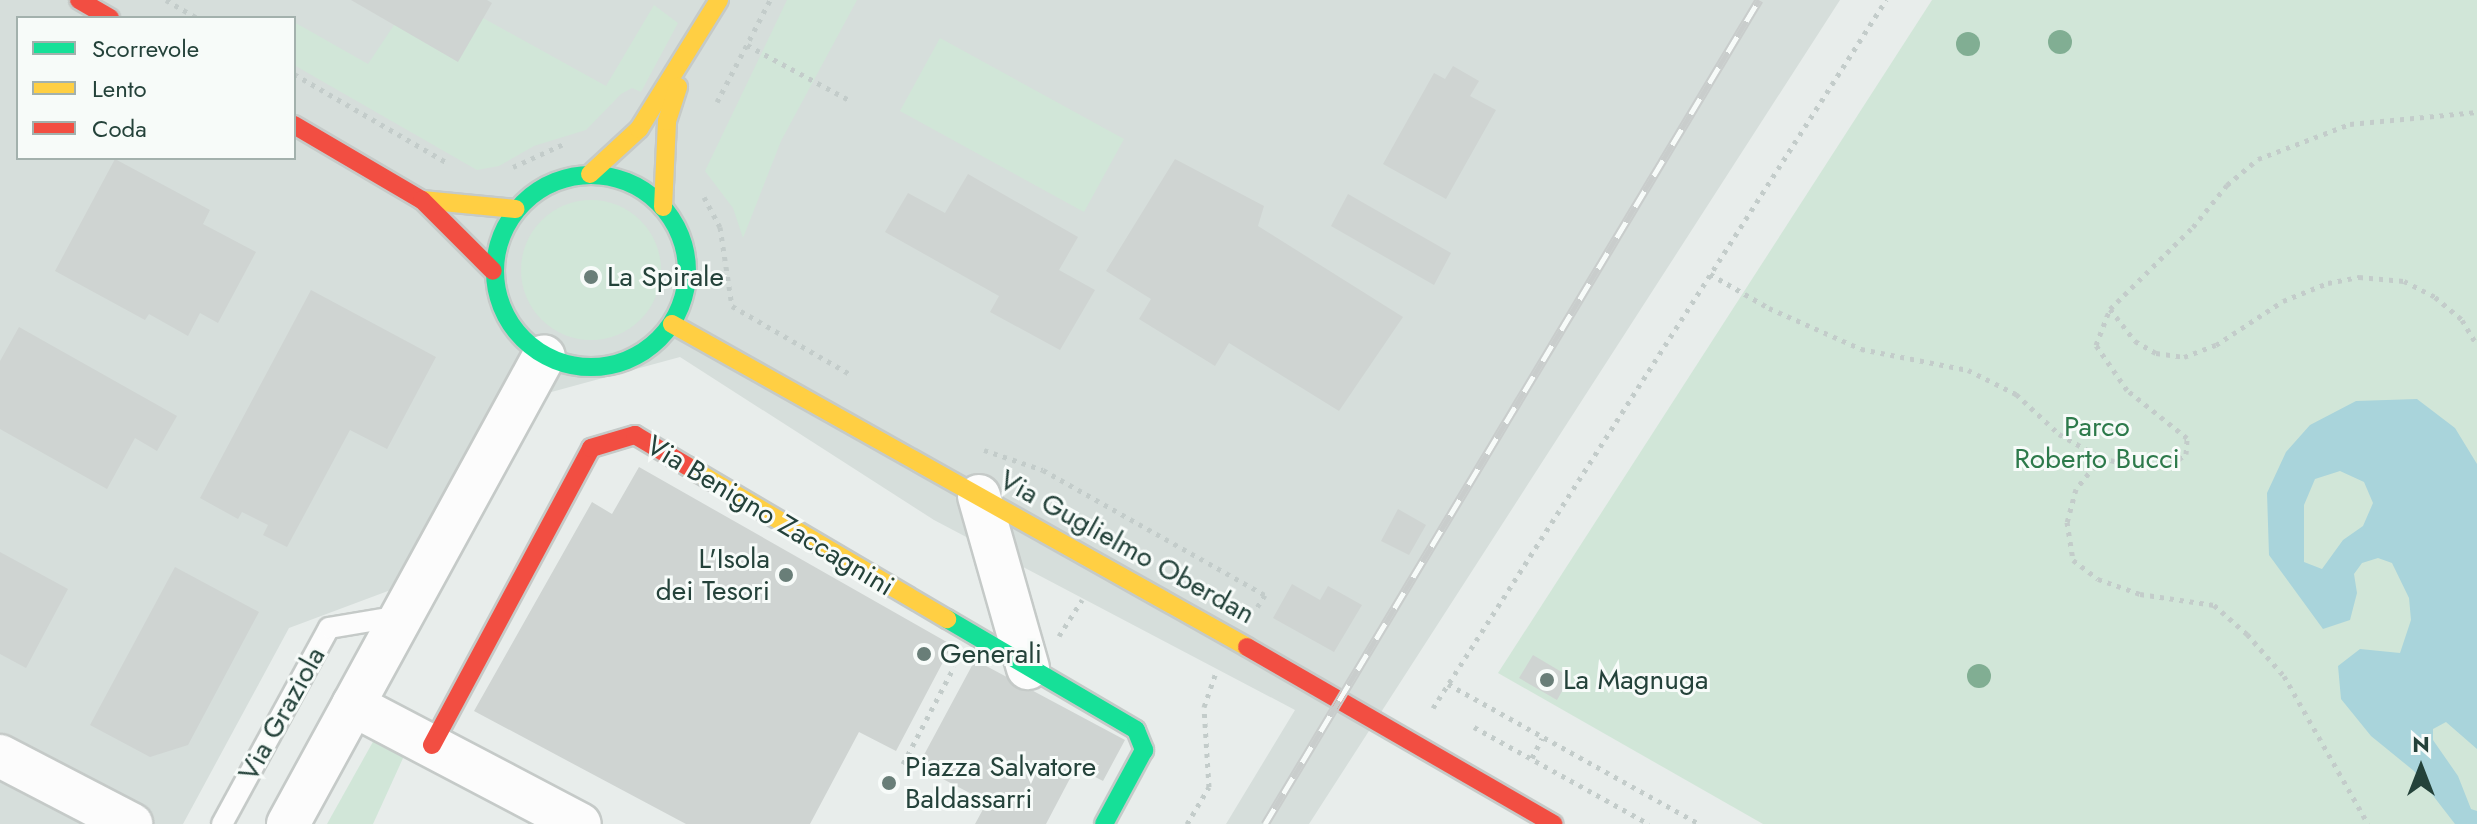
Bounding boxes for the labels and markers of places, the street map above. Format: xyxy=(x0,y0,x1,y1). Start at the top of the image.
place label: La Spirale xyxy=(607,260,724,294)
marker: La Spirale xyxy=(582,268,600,286)
place label: L'Isola dei Tesori xyxy=(656,542,770,608)
marker: L'Isola dei Tesori xyxy=(777,566,795,584)
place label: Generali xyxy=(940,637,1042,671)
marker: Generali xyxy=(915,645,933,663)
place label: La Magnuga xyxy=(1563,663,1708,697)
marker: La Magnuga xyxy=(1538,671,1556,689)
place label: Piazza Salvatore Baldassarri xyxy=(905,750,1096,816)
marker: Piazza Salvatore Baldassarri xyxy=(880,774,898,792)

